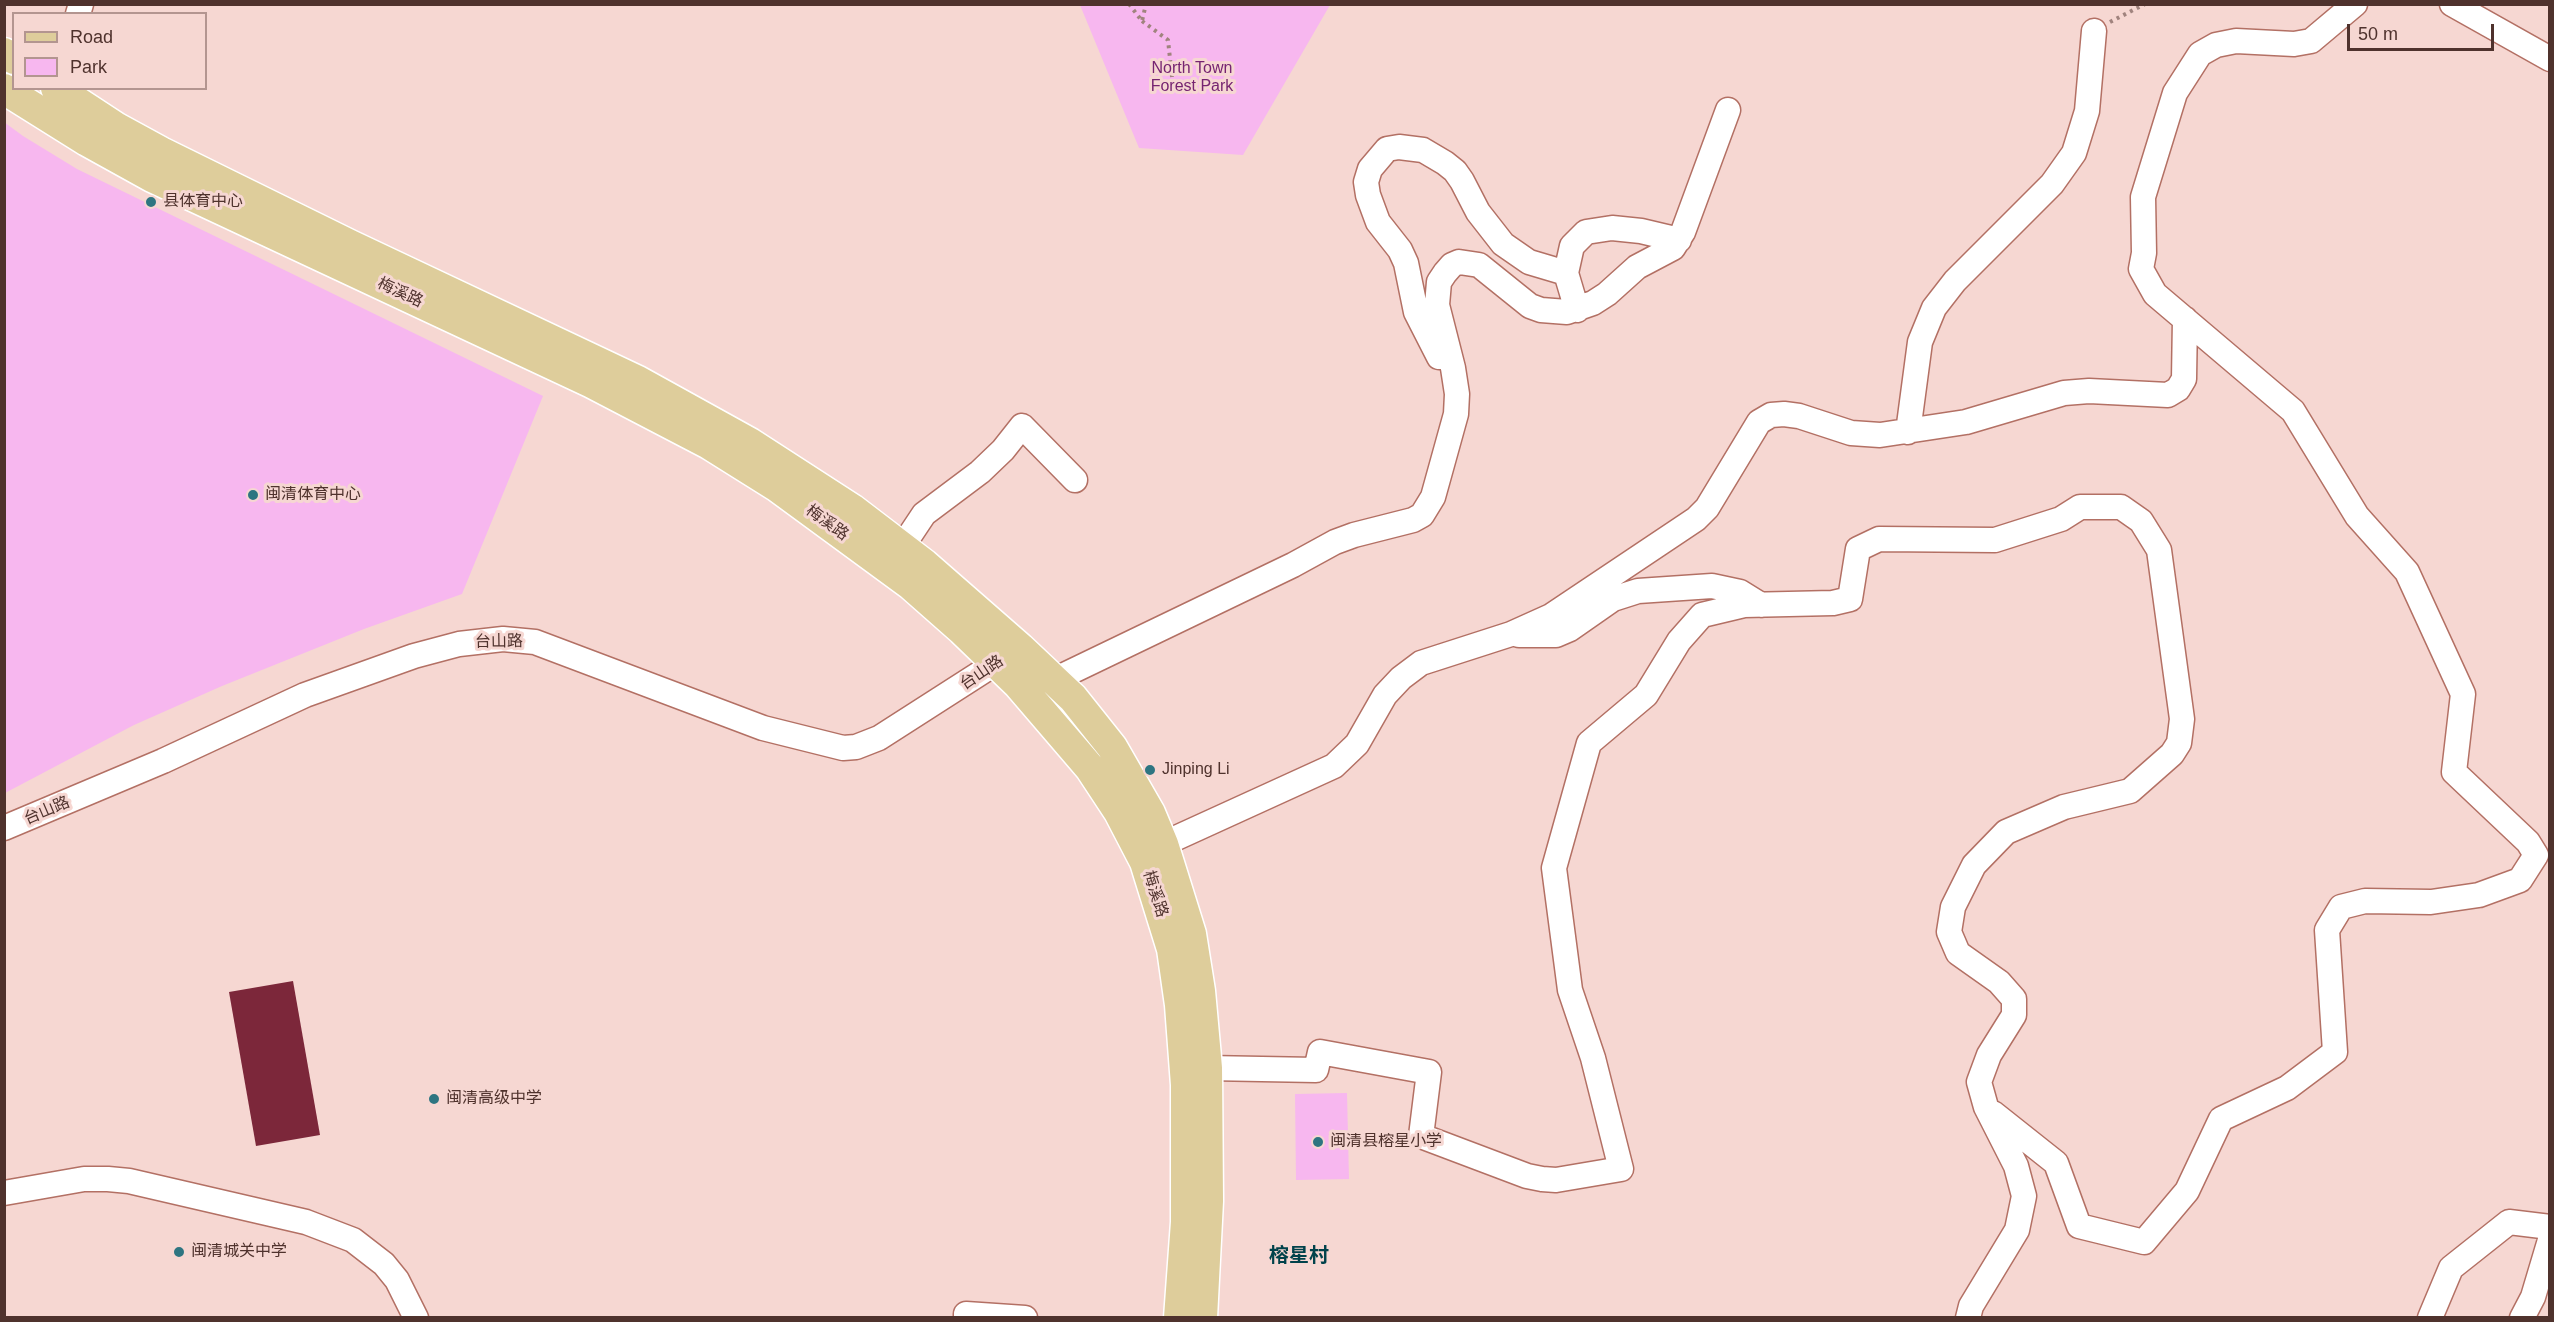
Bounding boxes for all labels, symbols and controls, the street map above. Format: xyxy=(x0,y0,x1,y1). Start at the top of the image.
legend xyxy=(12,12,207,90)
scale bar xyxy=(2350,12,2497,50)
text: 50 m xyxy=(2358,24,2398,44)
text: Road xyxy=(70,27,113,47)
text: Park xyxy=(70,57,107,77)
park label: North Town Forest Park xyxy=(1151,59,1233,97)
place label: 县体育中心 xyxy=(163,192,243,212)
marker: 县体育中心 xyxy=(144,195,158,209)
street label: 梅溪路 xyxy=(374,274,426,312)
place label: 闽清体育中心 xyxy=(265,485,361,505)
marker: 闽清体育中心 xyxy=(246,488,260,502)
street label: 梅溪路 xyxy=(802,501,852,545)
street label: 台山路 xyxy=(475,632,523,652)
street label: 台山路 xyxy=(957,652,1007,694)
place label: Jinping Li xyxy=(1162,760,1230,780)
marker: Jinping Li xyxy=(1143,763,1157,777)
street label: 台山路 xyxy=(21,793,73,829)
street label: 梅溪路 xyxy=(1138,868,1172,920)
place label: 闽清高级中学 xyxy=(446,1089,542,1109)
marker: 闽清高级中学 xyxy=(427,1092,441,1106)
place label: 闽清县榕星小学 xyxy=(1330,1132,1442,1152)
marker: 闽清县榕星小学 xyxy=(1311,1135,1325,1149)
place label: 闽清城关中学 xyxy=(191,1242,287,1262)
district label: 榕星村 xyxy=(1269,1244,1329,1268)
marker: 闽清城关中学 xyxy=(172,1245,186,1259)

